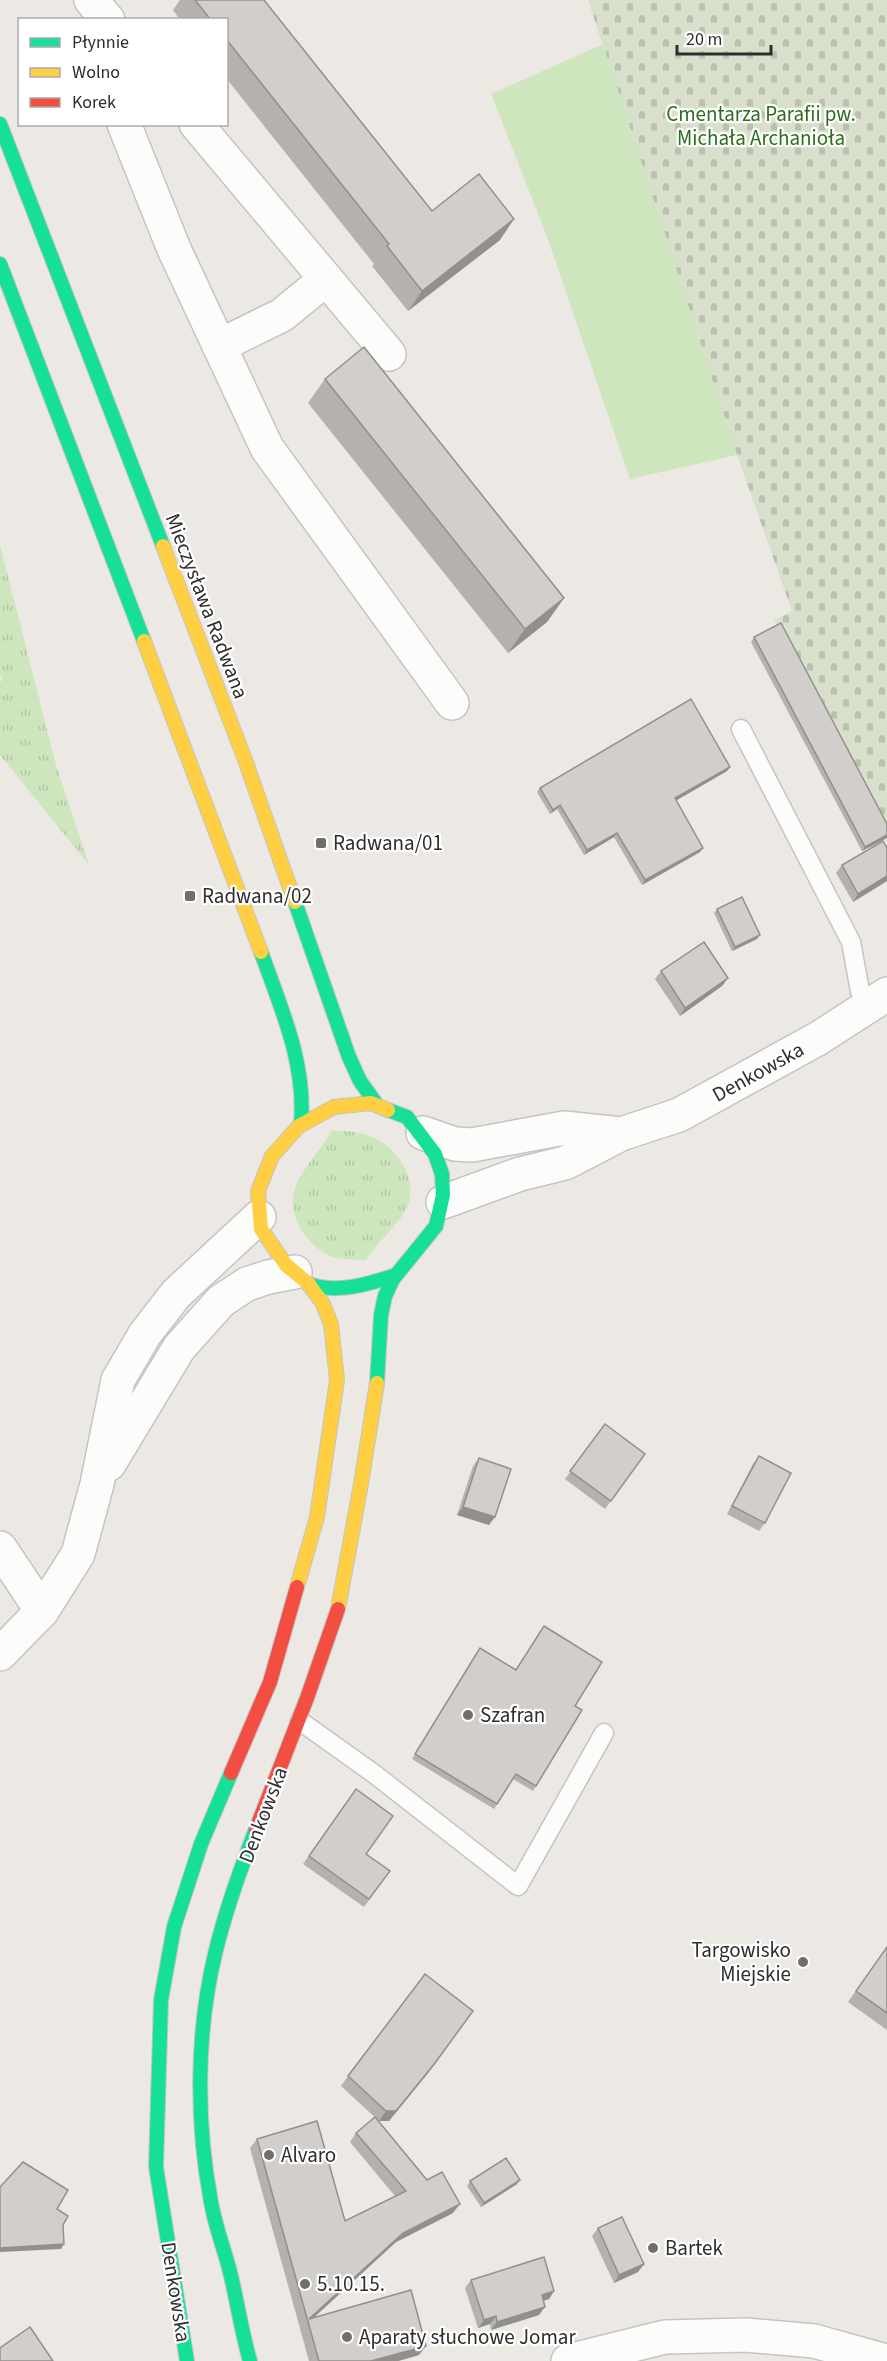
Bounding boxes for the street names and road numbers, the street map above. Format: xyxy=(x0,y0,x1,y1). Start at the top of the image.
street label: Mieczysława Radwana xyxy=(158,509,256,703)
street label: Denkowska xyxy=(707,1034,809,1110)
street label: Denkowska xyxy=(231,1763,295,1867)
street label: Denkowska xyxy=(153,2240,199,2344)

